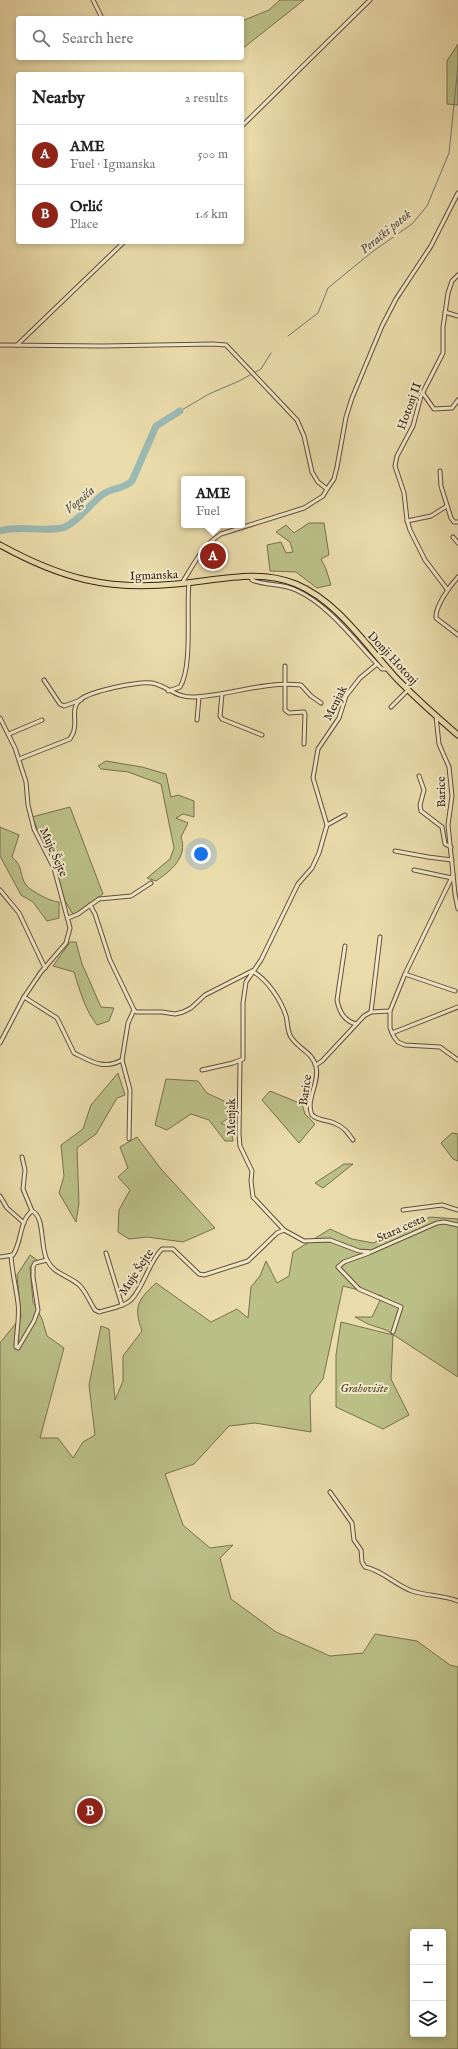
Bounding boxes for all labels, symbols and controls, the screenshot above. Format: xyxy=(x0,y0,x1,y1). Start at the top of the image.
search box xyxy=(16,16,244,60)
icon: search xyxy=(30,27,52,49)
text: Search here xyxy=(62,29,133,48)
text: Nearby xyxy=(32,88,85,109)
text: 2 results xyxy=(184,90,228,107)
text: AME xyxy=(70,137,105,156)
text: A xyxy=(41,146,49,163)
text: 500 m xyxy=(198,146,228,163)
text: Fuel · Igmanska xyxy=(70,156,155,173)
text: Orlić xyxy=(70,197,102,216)
text: B xyxy=(41,206,49,223)
text: 1.6 km xyxy=(195,206,228,223)
water label: Perački potok xyxy=(357,206,416,258)
text: Place xyxy=(70,216,98,233)
street label: Hotonj II xyxy=(394,380,425,432)
popup xyxy=(181,476,245,528)
water label: Vogošća xyxy=(61,482,100,519)
text: AME xyxy=(196,484,230,503)
text: Fuel xyxy=(196,503,220,520)
pin: A xyxy=(200,541,226,571)
street label: Igmanska xyxy=(130,567,179,584)
street label: Donji Hotonj xyxy=(364,629,421,688)
street label: Menjak xyxy=(320,683,351,723)
street label: Barice xyxy=(434,776,449,808)
street label: Muje Šejte xyxy=(36,825,72,880)
your location xyxy=(191,844,211,864)
street label: Barice xyxy=(296,1073,315,1107)
street label: Menjak xyxy=(224,1098,239,1136)
street label: Stara cesta xyxy=(374,1211,429,1246)
street label: Muje Šejte xyxy=(115,1245,157,1298)
park label: Grahovište xyxy=(340,1381,388,1396)
pin: B xyxy=(77,1796,103,1826)
map controls xyxy=(410,1929,446,2037)
button: + xyxy=(410,1929,446,1965)
button: − xyxy=(410,1965,446,2001)
button: layers xyxy=(410,2001,446,2037)

